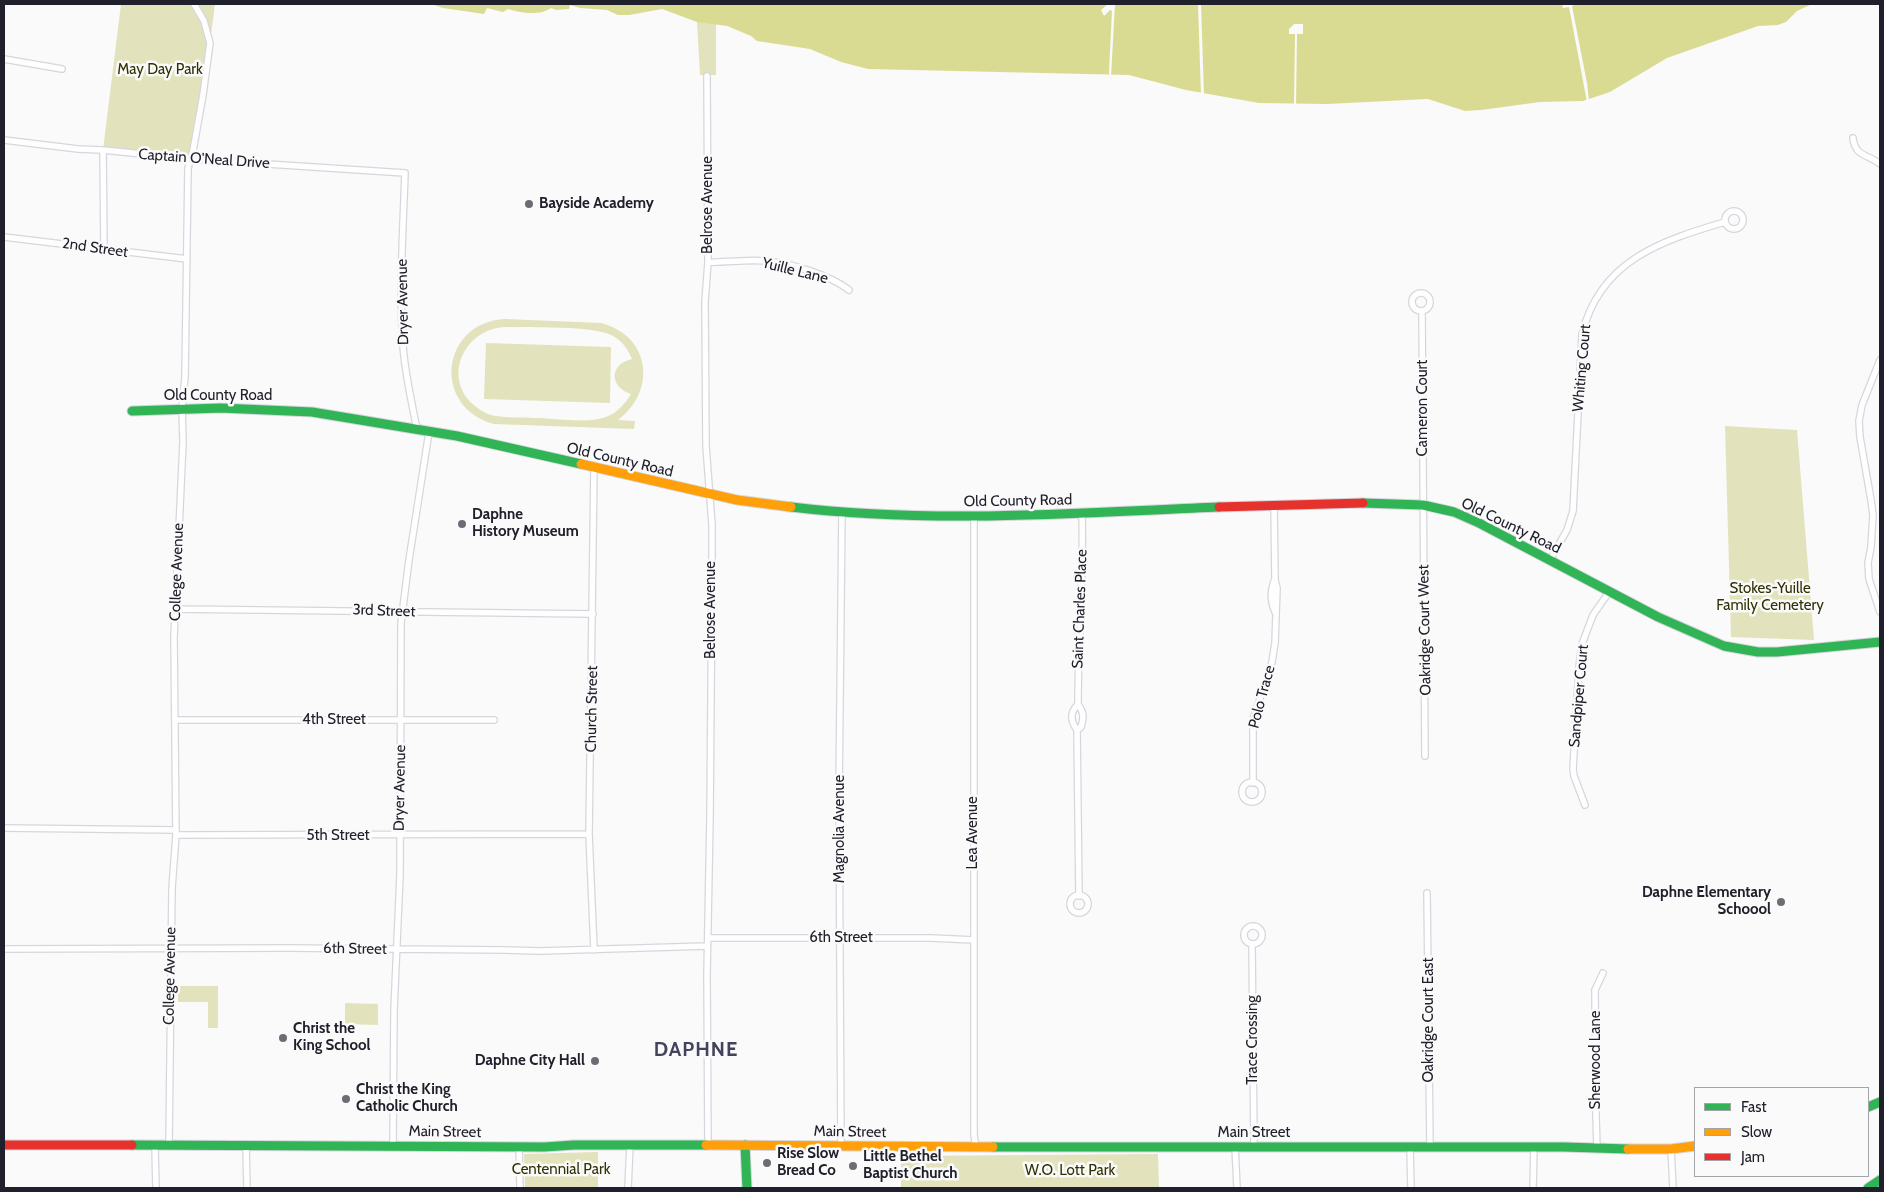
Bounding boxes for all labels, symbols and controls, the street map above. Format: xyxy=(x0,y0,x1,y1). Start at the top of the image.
park label: May Day Park xyxy=(117,61,203,79)
street label: Captain O'Neal Drive xyxy=(138,145,270,173)
street label: Belrose Avenue xyxy=(699,156,717,254)
place label: Bayside Academy xyxy=(539,195,654,213)
marker: Bayside Academy xyxy=(523,198,535,210)
street label: 2nd Street xyxy=(61,234,129,262)
street label: Yuille Lane xyxy=(760,254,830,288)
street label: Dryer Avenue xyxy=(393,259,413,345)
street label: Whiting Court xyxy=(1569,323,1595,413)
street label: Cameron Court xyxy=(1414,360,1432,456)
street label: Old County Road xyxy=(164,387,272,405)
street label: Old County Road xyxy=(565,439,675,481)
street label: Old County Road xyxy=(964,491,1072,511)
street label: Old County Road xyxy=(1458,494,1564,558)
place label: Daphne History Museum xyxy=(472,506,579,541)
marker: Daphne History Museum xyxy=(456,518,468,530)
street label: College Avenue xyxy=(166,523,188,621)
street label: Saint Charles Place xyxy=(1069,549,1091,669)
street label: Belrose Avenue xyxy=(702,561,720,659)
street label: Oakridge Court West xyxy=(1415,564,1435,696)
park label: Stokes-Yuille Family Cemetery xyxy=(1716,580,1824,615)
street label: 3rd Street xyxy=(352,601,416,621)
street label: Sandpiper Court xyxy=(1566,644,1592,748)
street label: Polo Trace xyxy=(1245,663,1279,731)
street label: Church Street xyxy=(582,666,602,752)
street label: 4th Street xyxy=(302,711,366,729)
street label: Dryer Avenue xyxy=(390,745,410,831)
street label: Magnolia Avenue xyxy=(831,775,849,883)
street label: Lea Avenue xyxy=(964,796,982,870)
street label: 5th Street xyxy=(306,827,370,845)
place label: Daphne Elementary Schoool xyxy=(1642,884,1771,919)
marker: Daphne Elementary Schoool xyxy=(1775,896,1787,908)
street label: College Avenue xyxy=(160,927,180,1025)
street label: 6th Street xyxy=(809,929,873,947)
street label: 6th Street xyxy=(323,939,387,959)
street label: Oakridge Court East xyxy=(1420,957,1438,1083)
street label: Trace Crossing xyxy=(1244,995,1262,1085)
street label: Sherwood Lane xyxy=(1587,1011,1605,1109)
place label: Christ the King School xyxy=(293,1020,370,1055)
marker: Christ the King School xyxy=(277,1032,289,1044)
district label: DAPHNE xyxy=(653,1038,739,1062)
place label: Daphne City Hall xyxy=(475,1052,585,1070)
marker: Daphne City Hall xyxy=(589,1055,601,1067)
place label: Christ the King Catholic Church xyxy=(356,1081,458,1116)
legend xyxy=(1694,1087,1869,1177)
marker: Christ the King Catholic Church xyxy=(340,1093,352,1105)
text: Fast xyxy=(1741,1098,1766,1116)
street label: Main Street xyxy=(408,1122,482,1142)
street label: Main Street xyxy=(813,1122,887,1142)
text: Slow xyxy=(1741,1123,1772,1141)
street label: Main Street xyxy=(1218,1124,1290,1142)
place label: Rise Slow Bread Co xyxy=(777,1145,839,1180)
place label: Little Bethel Baptist Church xyxy=(863,1148,958,1183)
text: Jam xyxy=(1741,1148,1765,1166)
marker: Rise Slow Bread Co xyxy=(761,1157,773,1169)
marker: Little Bethel Baptist Church xyxy=(847,1160,859,1172)
park label: Centennial Park xyxy=(512,1161,610,1179)
park label: W.O. Lott Park xyxy=(1025,1162,1115,1180)

